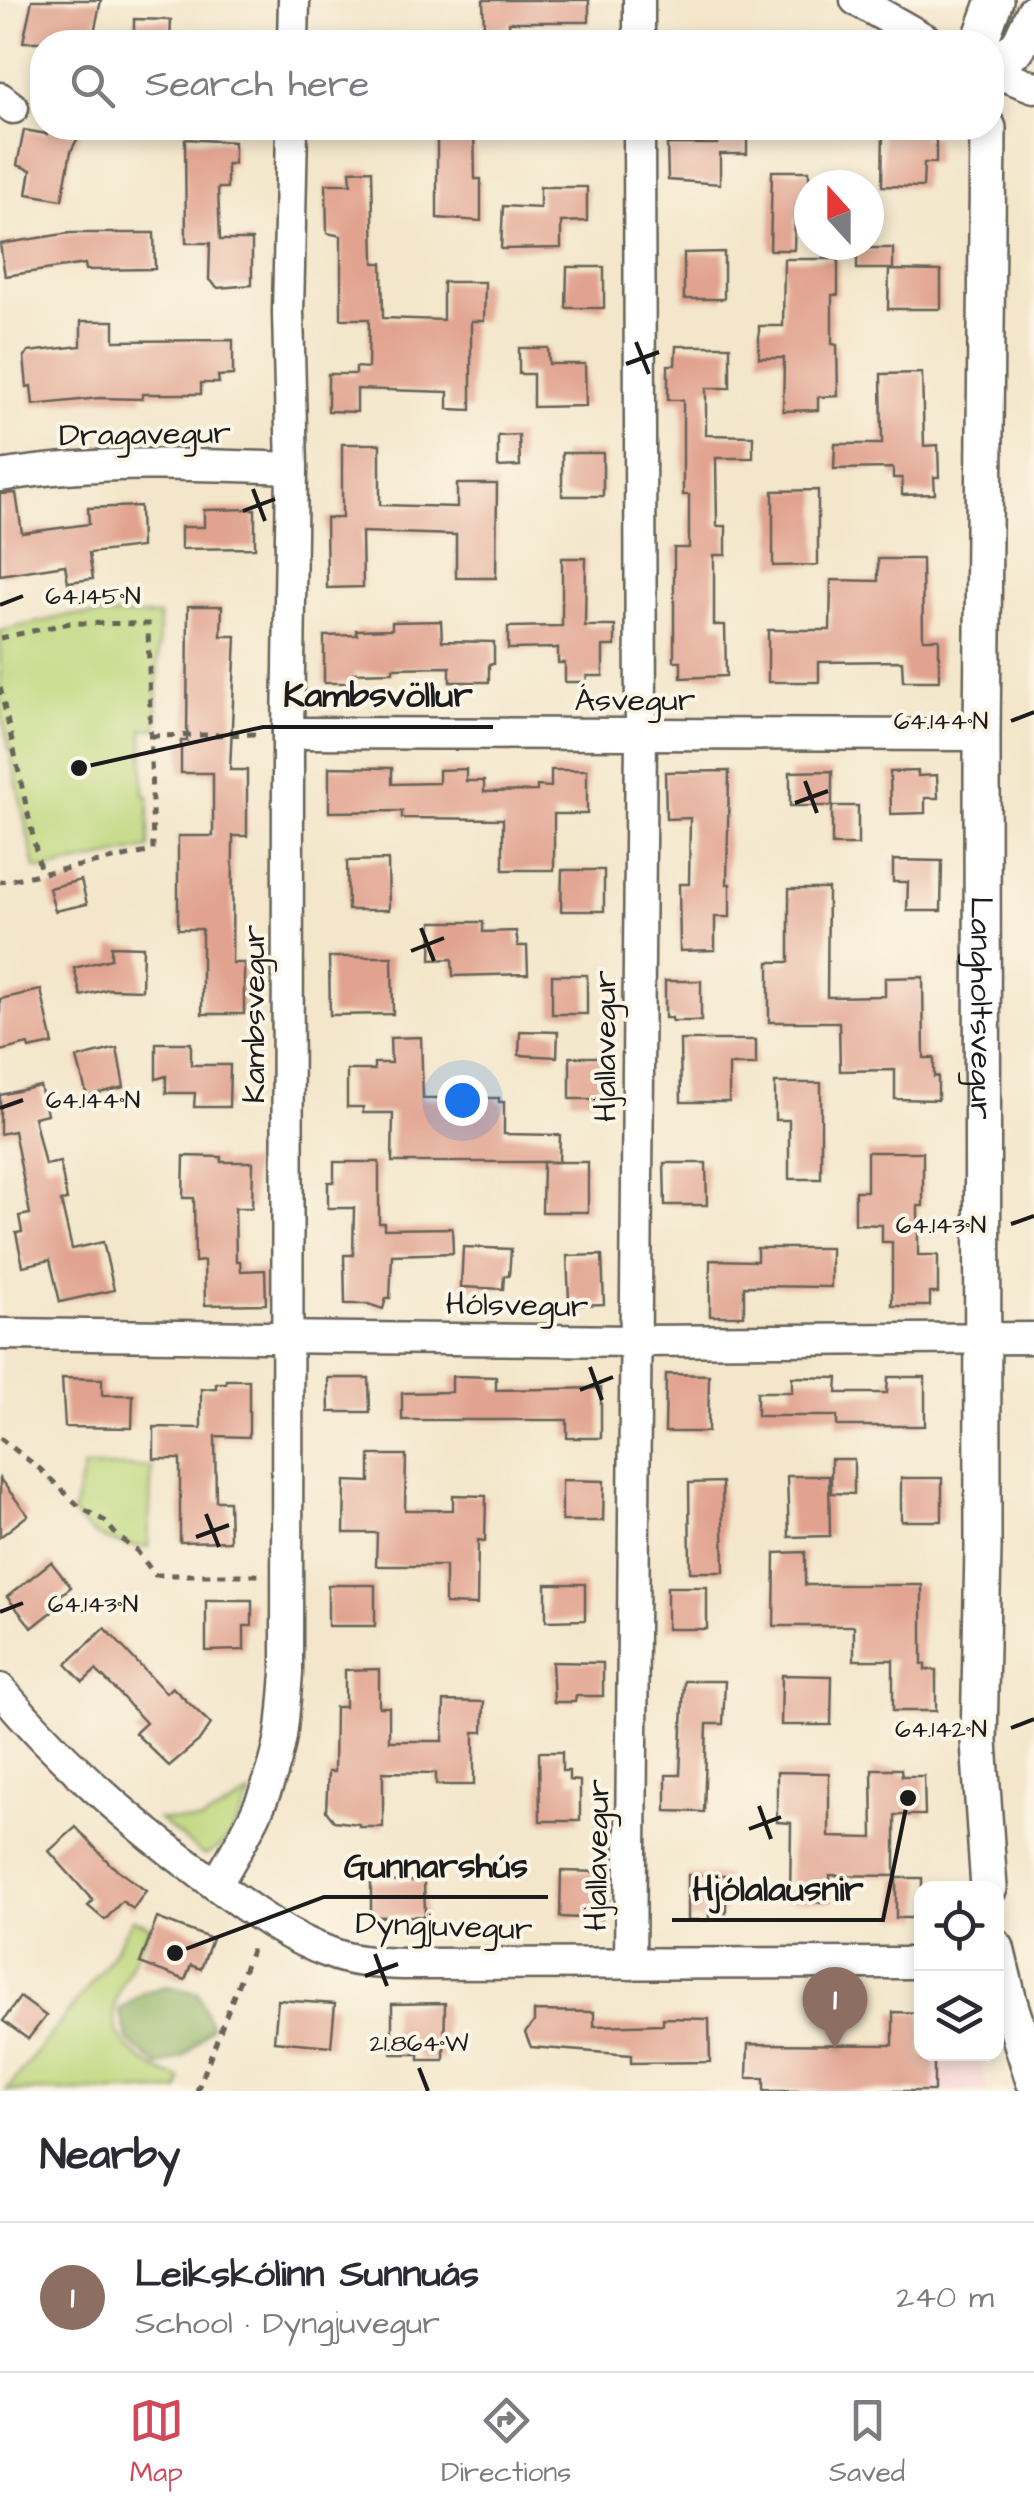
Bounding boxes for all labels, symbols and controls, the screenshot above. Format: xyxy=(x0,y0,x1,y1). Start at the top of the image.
search box xyxy=(30,30,1004,140)
icon: search xyxy=(65,58,120,113)
text: Search here xyxy=(145,59,369,111)
north arrow xyxy=(794,170,884,260)
street label: Dragavegur xyxy=(59,410,232,458)
text: 64.145°N xyxy=(45,579,141,614)
callout: Kambsvöllur xyxy=(263,662,493,727)
text: Kambsvöllur xyxy=(283,671,473,720)
street label: Ásvegur xyxy=(575,678,696,723)
text: 64.144°N xyxy=(894,704,988,739)
street label: Langholtsvegur xyxy=(958,896,1003,1120)
street label: Kambsvegur xyxy=(232,924,277,1103)
street label: Hjallavegur xyxy=(583,970,628,1122)
your location xyxy=(437,1075,488,1126)
text: 64.144°N xyxy=(46,1083,140,1118)
text: 64.143°N xyxy=(896,1208,986,1243)
street label: Hólsvegur xyxy=(445,1282,589,1329)
text: 64.143°N xyxy=(48,1587,138,1622)
text: 64.142°N xyxy=(895,1712,987,1747)
street label: Hjallavegur xyxy=(574,1778,621,1931)
callout: Gunnarshús xyxy=(324,1832,548,1897)
text: Gunnarshús xyxy=(344,1842,528,1891)
callout: Hjólalausnir xyxy=(672,1855,883,1920)
text: Hjólalausnir xyxy=(692,1865,864,1914)
map controls xyxy=(914,1881,1004,2061)
button: locate xyxy=(914,1881,1004,1971)
street label: Dyngjuvegur xyxy=(355,1901,534,1952)
pin: 1 xyxy=(802,1966,868,2049)
button: layers xyxy=(914,1971,1004,2061)
text: 21.864°W xyxy=(370,2026,469,2061)
text: Nearby xyxy=(40,2127,180,2185)
text: Leikskólinn Sunnuás xyxy=(135,2249,479,2301)
text: 1 xyxy=(70,2275,75,2320)
text: 240 m xyxy=(896,2275,994,2320)
text: School · Dyngjuvegur xyxy=(135,2301,440,2346)
tab: Map xyxy=(129,2393,184,2492)
tab: Directions xyxy=(441,2393,571,2492)
tab: Saved xyxy=(829,2393,905,2492)

